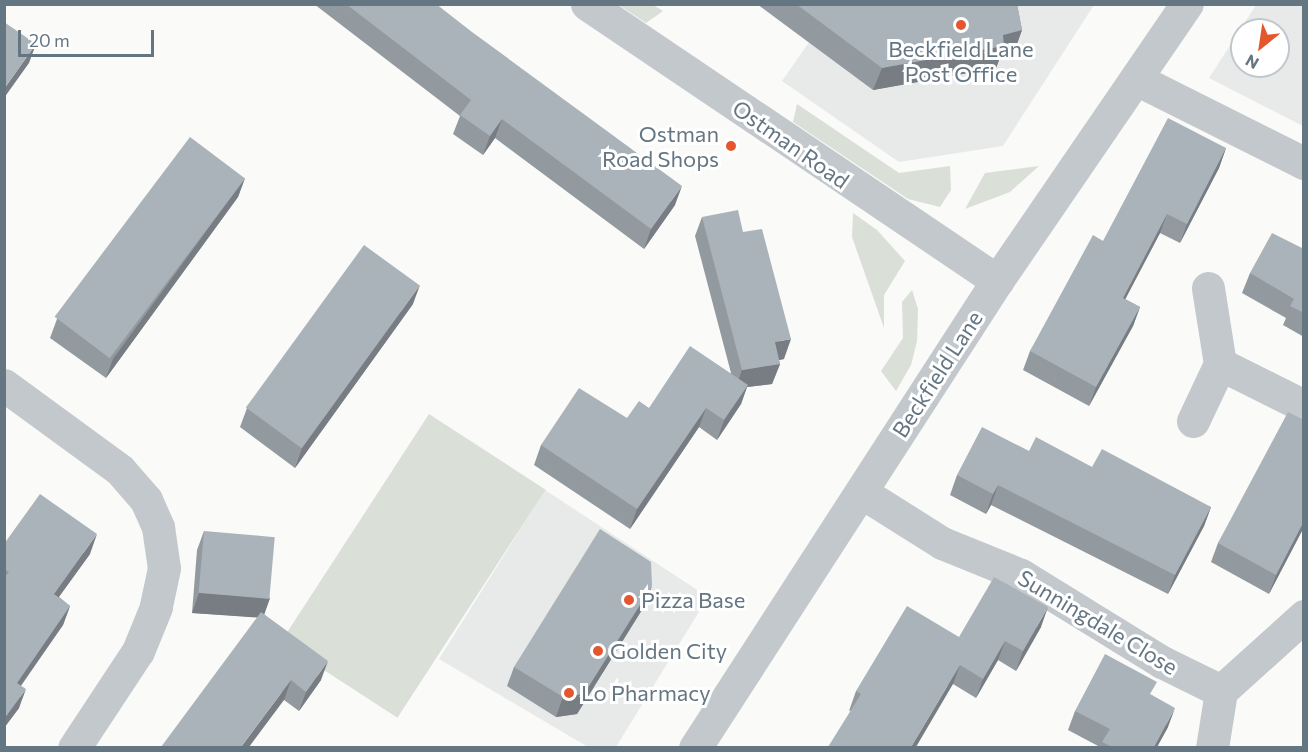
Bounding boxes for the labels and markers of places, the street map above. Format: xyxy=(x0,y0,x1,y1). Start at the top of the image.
marker: Beckfield Lane Post Office xyxy=(954,18,968,32)
place label: Beckfield Lane Post Office xyxy=(888,35,1034,86)
place label: Ostman Road Shops xyxy=(602,120,719,172)
marker: Ostman Road Shops xyxy=(724,139,738,153)
place label: Pizza Base xyxy=(641,587,745,613)
marker: Pizza Base xyxy=(622,593,636,607)
place label: Golden City xyxy=(610,638,727,664)
marker: Golden City xyxy=(591,644,605,658)
place label: Lo Pharmacy xyxy=(581,680,711,706)
marker: Lo Pharmacy xyxy=(562,686,576,700)

